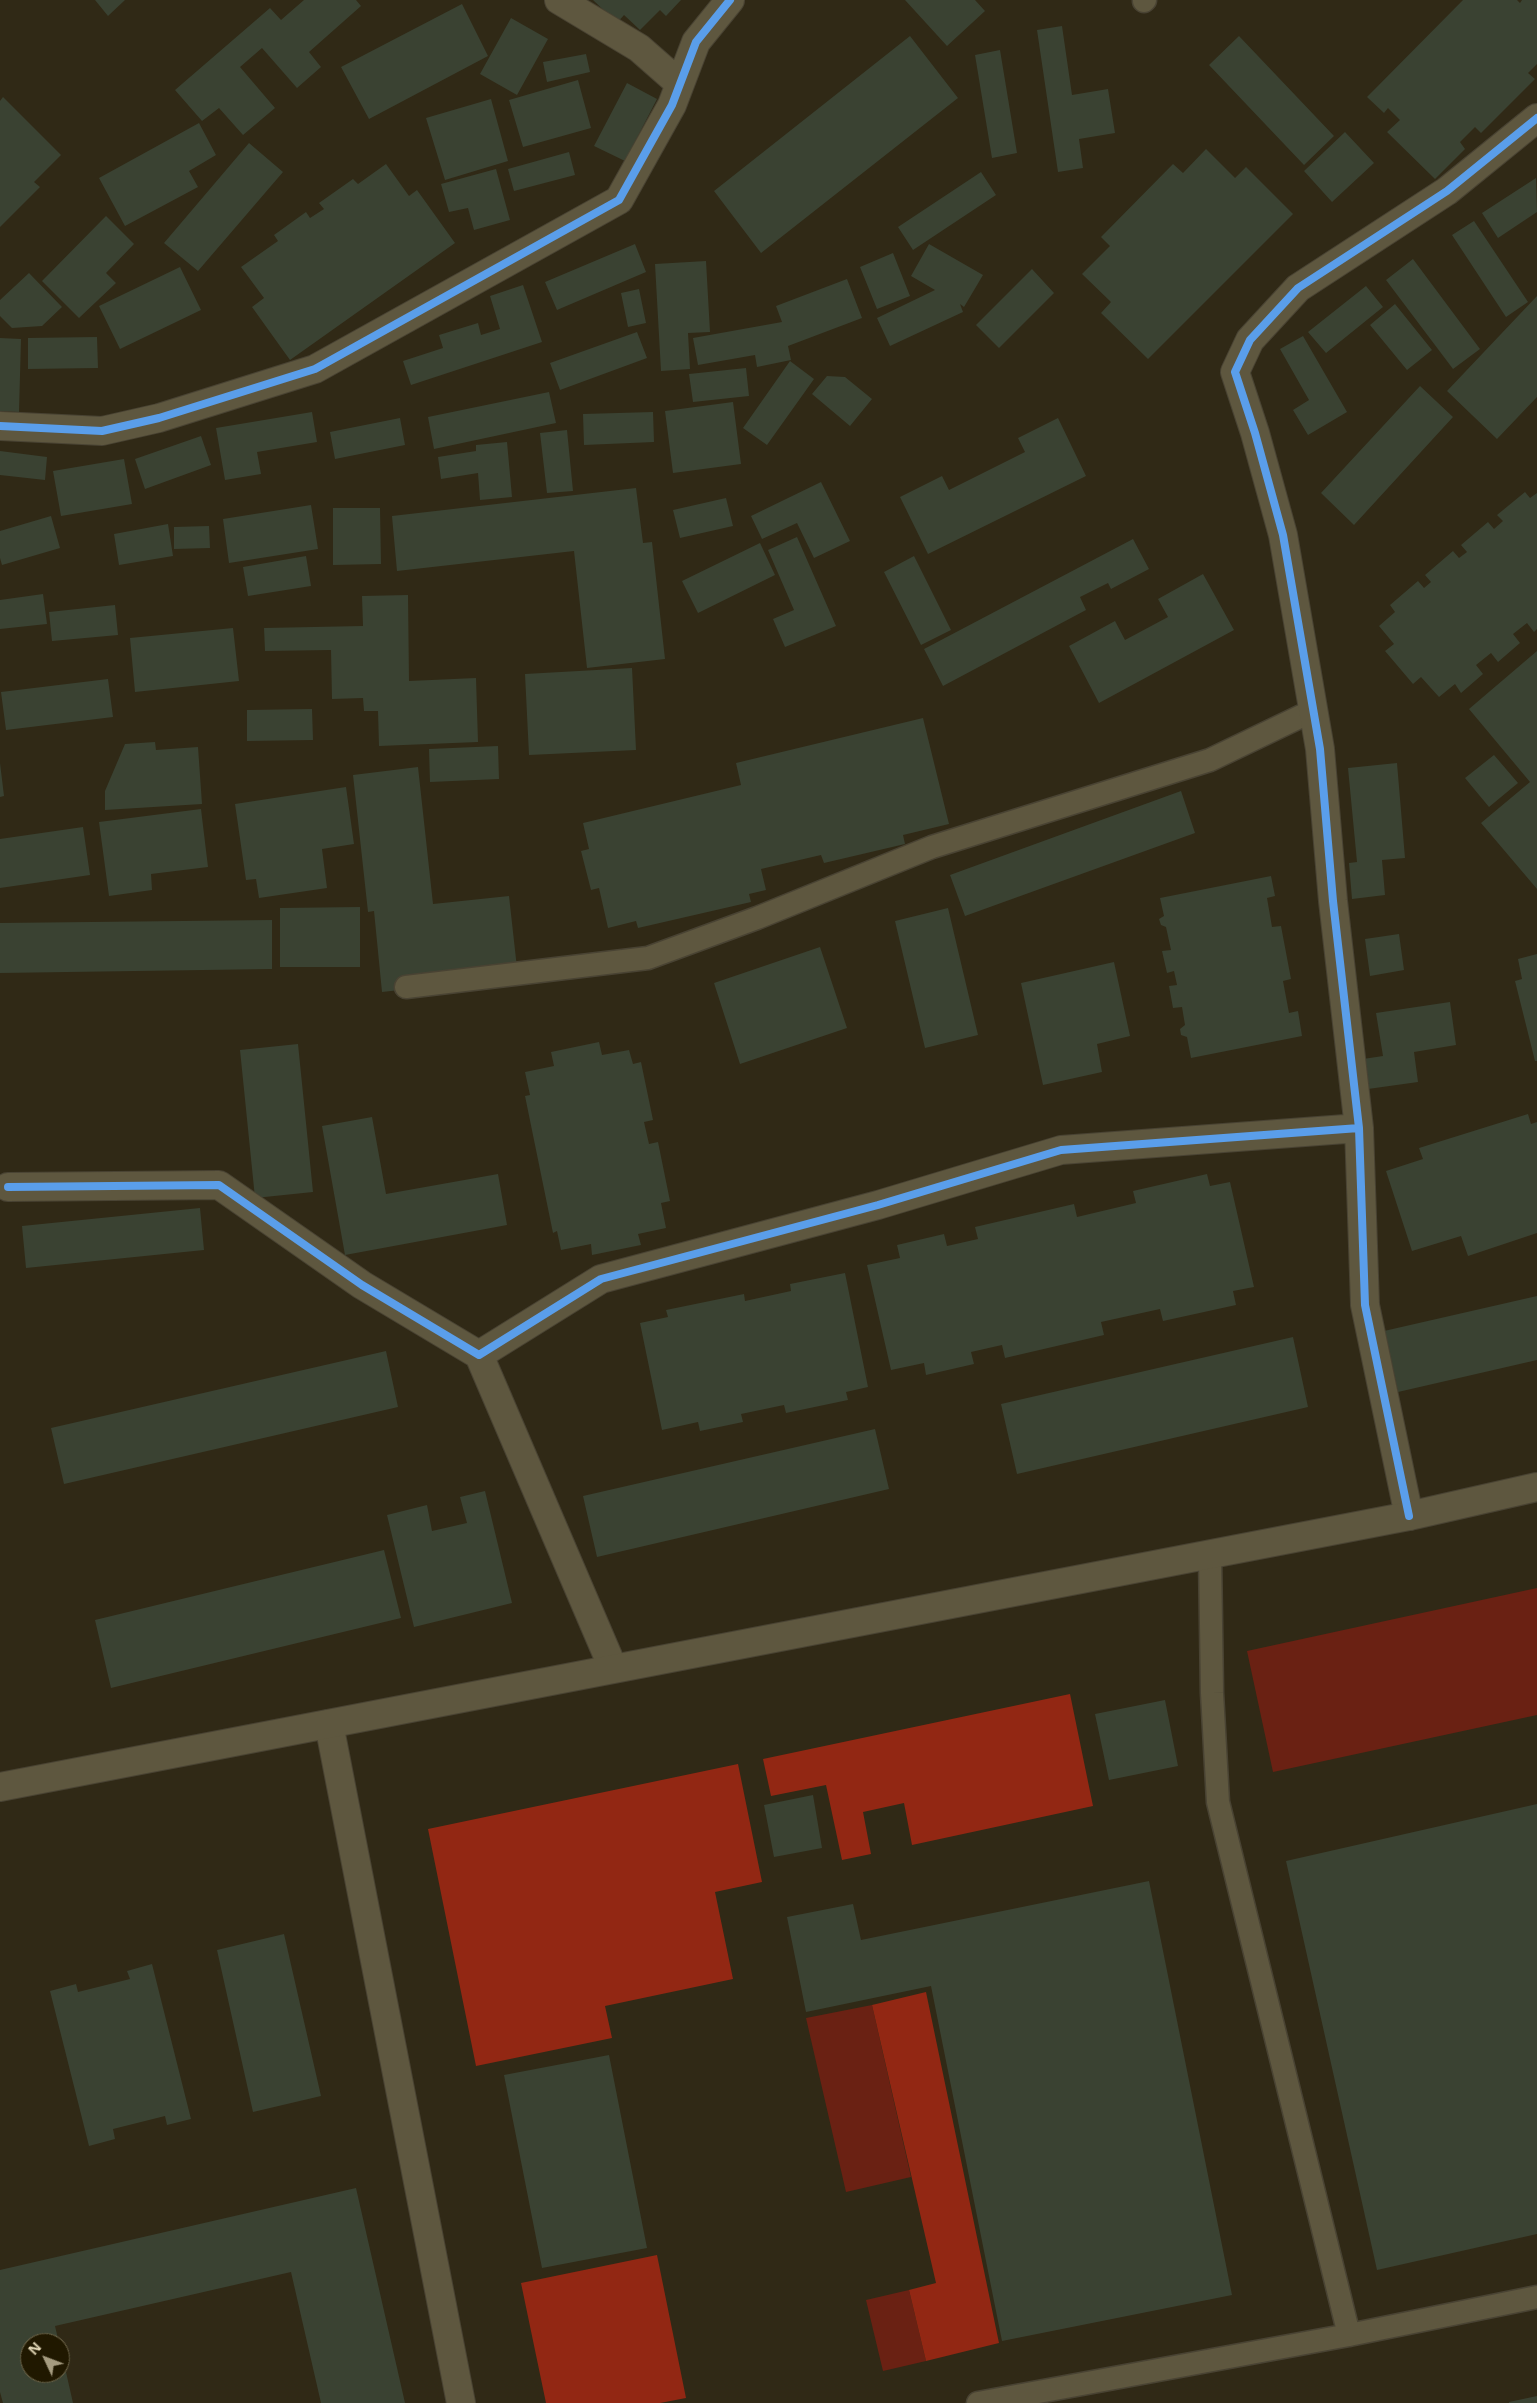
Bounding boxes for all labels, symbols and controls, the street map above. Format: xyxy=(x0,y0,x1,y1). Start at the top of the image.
north arrow xyxy=(20,2333,70,2383)
text: N xyxy=(24,2337,45,2359)

